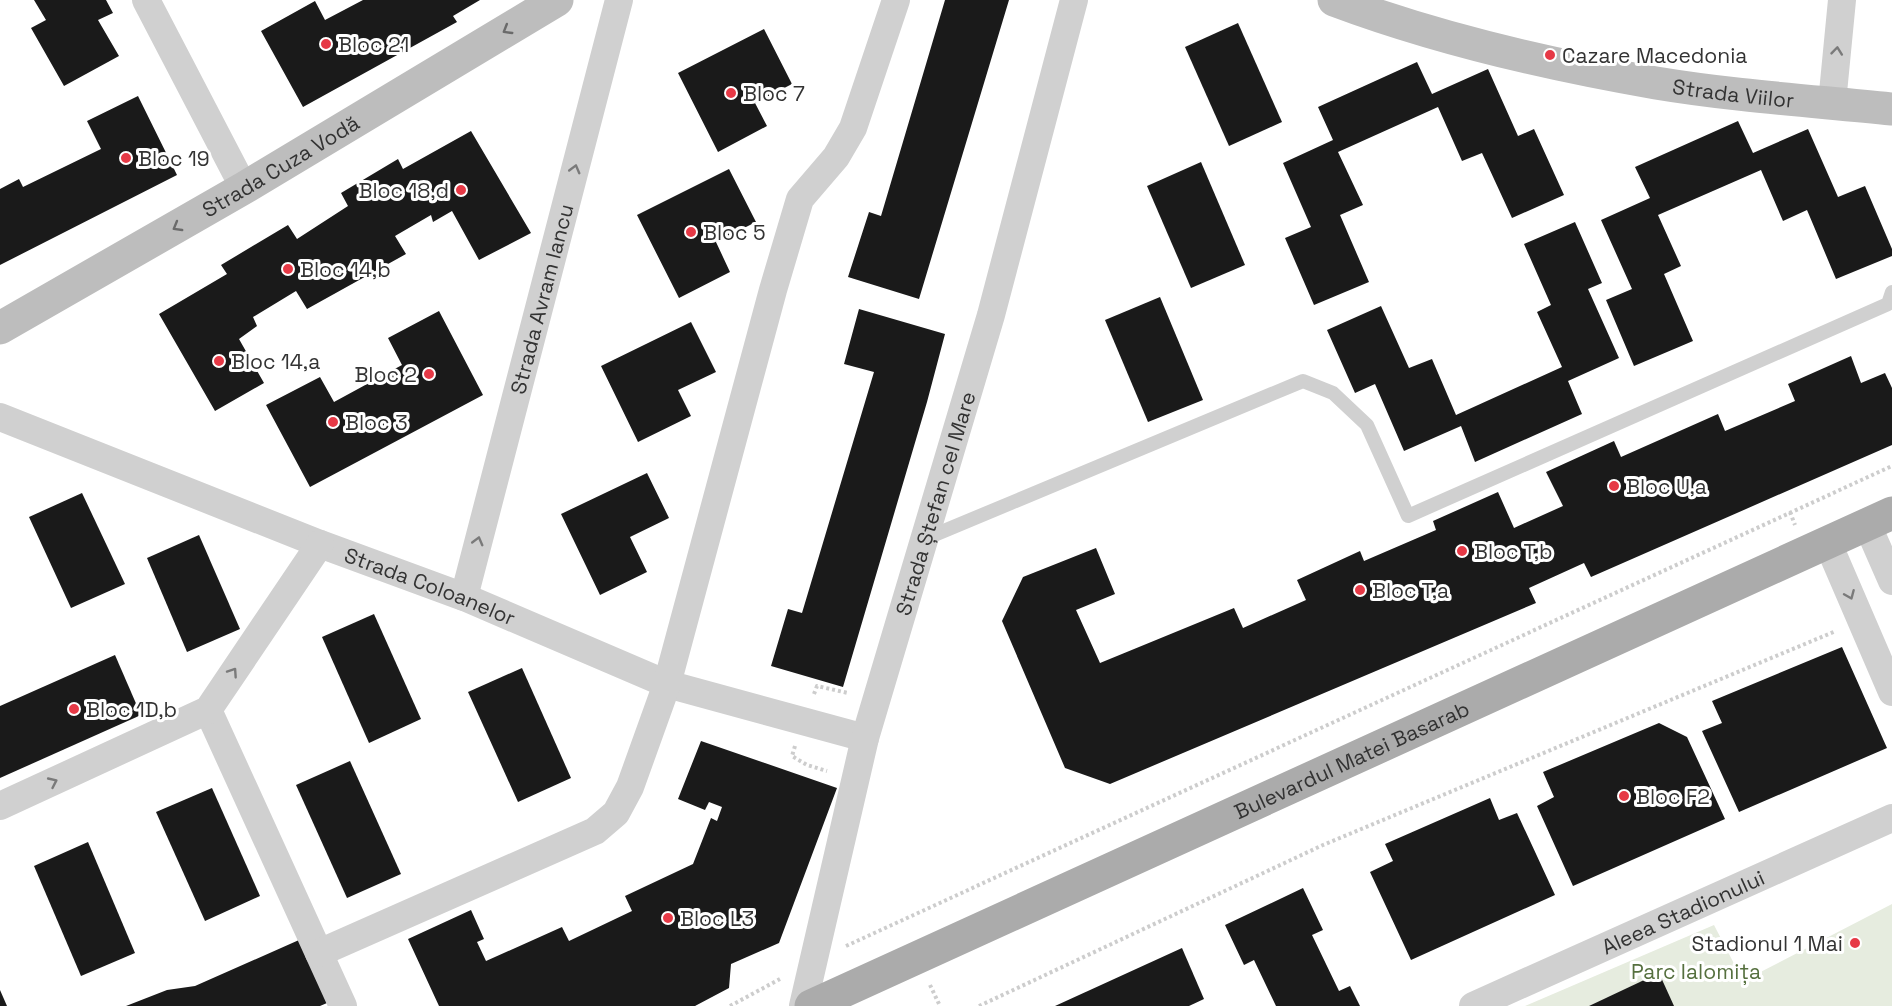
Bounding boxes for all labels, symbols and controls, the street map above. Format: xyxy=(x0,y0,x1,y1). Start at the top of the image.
one-way arrow xyxy=(503,23,513,35)
place label: Bloc 21 xyxy=(338,31,409,58)
marker: Bloc 21 xyxy=(319,37,333,51)
place label: Cazare Macedonia xyxy=(1562,42,1747,69)
one-way arrow xyxy=(1830,47,1843,56)
marker: Cazare Macedonia xyxy=(1543,48,1557,62)
street label: Strada Viilor xyxy=(1671,72,1795,113)
place label: Bloc 7 xyxy=(743,80,805,107)
marker: Bloc 7 xyxy=(724,86,738,100)
street label: Strada Cuza Vodă xyxy=(197,109,364,223)
place label: Bloc 19 xyxy=(138,145,210,172)
marker: Bloc 19 xyxy=(119,151,133,165)
one-way arrow xyxy=(567,164,580,174)
place label: Bloc 18,d xyxy=(359,177,449,204)
marker: Bloc 18,d xyxy=(454,183,468,197)
street label: Strada Avram Iancu xyxy=(504,201,579,397)
one-way arrow xyxy=(173,219,183,231)
place label: Bloc 5 xyxy=(703,219,766,246)
marker: Bloc 5 xyxy=(684,225,698,239)
place label: Bloc 14,b xyxy=(300,256,391,283)
marker: Bloc 14,b xyxy=(281,262,295,276)
place label: Bloc 14,a xyxy=(231,348,320,375)
marker: Bloc 14,a xyxy=(212,354,226,368)
place label: Bloc 2 xyxy=(354,361,417,388)
marker: Bloc 2 xyxy=(422,367,436,381)
street label: Strada Ștefan cel Mare xyxy=(889,388,981,618)
place label: Bloc 3 xyxy=(345,409,408,436)
marker: Bloc 3 xyxy=(326,415,340,429)
place label: Bloc U,a xyxy=(1626,473,1707,500)
marker: Bloc U,a xyxy=(1607,479,1621,493)
one-way arrow xyxy=(471,536,484,546)
place label: Bloc T,b xyxy=(1474,538,1553,565)
street label: Strada Coloanelor xyxy=(341,541,520,631)
marker: Bloc T,b xyxy=(1455,544,1469,558)
place label: Bloc T,a xyxy=(1372,577,1449,604)
marker: Bloc T,a xyxy=(1353,583,1367,597)
one-way arrow xyxy=(1843,588,1855,599)
one-way arrow xyxy=(226,668,237,679)
street label: Bulevardul Matei Basarab xyxy=(1230,694,1473,825)
place label: Bloc 1D,b xyxy=(86,696,177,723)
marker: Bloc 1D,b xyxy=(67,702,81,716)
one-way arrow xyxy=(47,777,58,789)
place label: Bloc F2 xyxy=(1636,783,1710,810)
marker: Bloc F2 xyxy=(1617,789,1631,803)
street label: Aleea Stadionului xyxy=(1597,864,1768,960)
place label: Bloc L3 xyxy=(680,905,754,932)
marker: Bloc L3 xyxy=(661,911,675,925)
place label: Stadionul 1 Mai xyxy=(1691,930,1843,957)
marker: Stadionul 1 Mai xyxy=(1848,936,1862,950)
park label: Parc Ialomița xyxy=(1631,958,1761,985)

